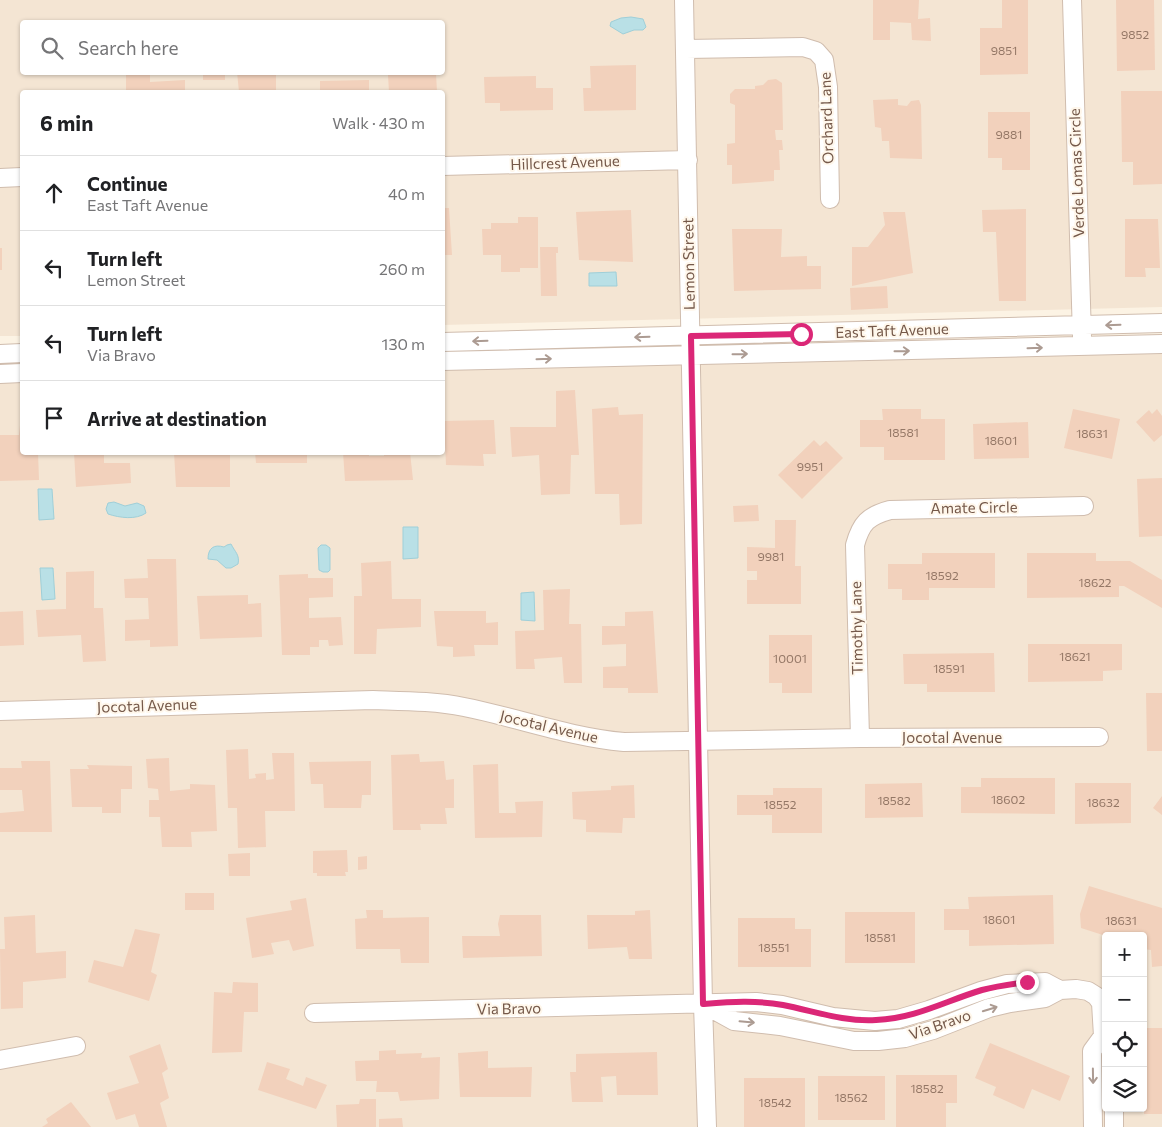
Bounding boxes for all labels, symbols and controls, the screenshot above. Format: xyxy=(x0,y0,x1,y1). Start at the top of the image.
search box xyxy=(20,20,445,75)
house number: 9852 xyxy=(1121,27,1149,41)
icon: search xyxy=(38,34,66,62)
text: Search here xyxy=(78,36,178,59)
house number: 9851 xyxy=(991,43,1017,57)
street label: Orchard Lane xyxy=(815,72,837,164)
street label: Verde Lomas Circle xyxy=(1065,108,1087,238)
text: 6 min xyxy=(40,110,93,135)
text: Walk · 430 m xyxy=(332,113,425,132)
house number: 9881 xyxy=(996,127,1022,141)
street label: Hillcrest Avenue xyxy=(510,151,620,173)
text: Continue xyxy=(87,172,167,195)
icon: ahead xyxy=(40,179,68,207)
text: 40 m xyxy=(388,184,425,203)
text: East Taft Avenue xyxy=(87,195,208,214)
street label: Lemon Street xyxy=(678,218,698,310)
text: Turn left xyxy=(87,247,162,270)
icon: left xyxy=(40,254,68,282)
text: 260 m xyxy=(379,259,425,278)
text: Lemon Street xyxy=(87,270,186,289)
street label: East Taft Avenue xyxy=(835,319,949,341)
one-way arrow xyxy=(1106,320,1122,329)
text: Turn left xyxy=(87,322,162,345)
route start xyxy=(790,323,813,346)
icon: left xyxy=(40,329,68,357)
one-way arrow xyxy=(634,332,650,342)
text: 130 m xyxy=(382,334,425,353)
one-way arrow xyxy=(472,337,488,346)
one-way arrow xyxy=(1026,343,1043,353)
text: Via Bravo xyxy=(87,345,156,364)
one-way arrow xyxy=(894,346,910,356)
one-way arrow xyxy=(732,349,748,359)
one-way arrow xyxy=(535,354,551,363)
icon: arrive xyxy=(40,404,68,432)
text: Arrive at destination xyxy=(87,407,267,430)
house number: 18581 xyxy=(887,425,919,439)
house number: 18631 xyxy=(1076,426,1108,440)
house number: 18601 xyxy=(985,433,1017,447)
house number: 9951 xyxy=(797,459,823,473)
street label: Amate Circle xyxy=(930,497,1018,517)
house number: 9981 xyxy=(758,549,784,563)
house number: 18592 xyxy=(925,568,959,582)
house number: 18622 xyxy=(1079,575,1112,589)
street label: Timothy Lane xyxy=(846,581,866,675)
house number: 18621 xyxy=(1059,649,1091,663)
house number: 10001 xyxy=(773,651,807,665)
house number: 18591 xyxy=(933,661,965,675)
street label: Jocotal Avenue xyxy=(97,694,197,716)
street label: Jocotal Avenue xyxy=(498,706,600,746)
street label: Jocotal Avenue xyxy=(902,728,1002,746)
house number: 18602 xyxy=(991,792,1025,806)
house number: 18582 xyxy=(877,793,911,807)
house number: 18632 xyxy=(1086,795,1120,809)
house number: 18552 xyxy=(764,797,797,811)
house number: 18601 xyxy=(983,912,1015,926)
house number: 18631 xyxy=(1105,913,1137,927)
house number: 18581 xyxy=(864,930,896,944)
map controls xyxy=(1102,932,1147,1112)
button: + xyxy=(1102,932,1147,977)
house number: 18551 xyxy=(758,940,790,954)
route end xyxy=(1016,971,1039,994)
button: − xyxy=(1102,977,1147,1022)
street label: Via Bravo xyxy=(477,998,541,1018)
one-way arrow xyxy=(982,1003,998,1013)
street label: Via Bravo xyxy=(906,1005,973,1043)
one-way arrow xyxy=(739,1018,755,1027)
button: locate xyxy=(1102,1022,1147,1067)
button: layers xyxy=(1102,1067,1147,1112)
one-way arrow xyxy=(1088,1068,1097,1084)
house number: 18582 xyxy=(910,1081,944,1095)
house number: 18562 xyxy=(834,1090,868,1104)
house number: 18542 xyxy=(759,1095,792,1109)

